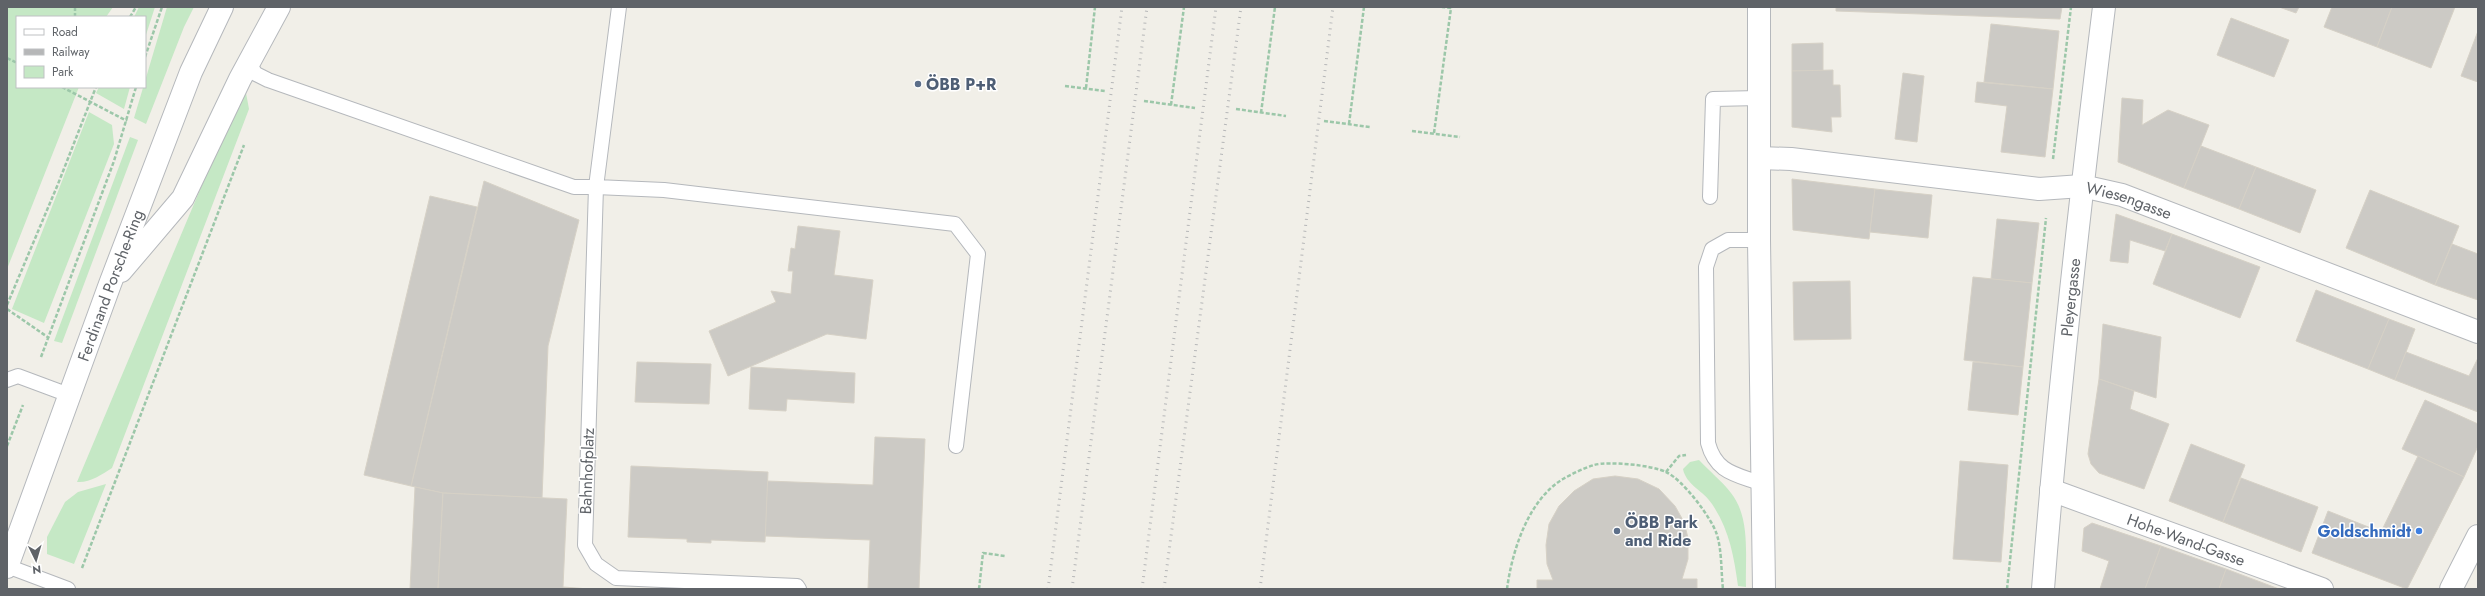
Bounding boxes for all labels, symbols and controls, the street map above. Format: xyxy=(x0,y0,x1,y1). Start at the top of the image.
legend xyxy=(16,16,146,88)
text: Road xyxy=(52,23,78,41)
text: Railway xyxy=(52,43,90,61)
text: Park xyxy=(52,63,74,81)
place label: ÖBB P+R xyxy=(926,73,997,96)
marker: ÖBB P+R xyxy=(913,79,923,89)
street label: Wiesengasse xyxy=(2084,176,2175,225)
street label: Ferdinand Porsche-Ring xyxy=(71,206,149,364)
street label: Pleyergasse xyxy=(2055,257,2086,338)
street label: Bahnhofplatz xyxy=(574,427,600,515)
street label: Hohe-Wand-Gasse xyxy=(2124,507,2249,572)
place label: ÖBB Park and Ride xyxy=(1625,511,1699,552)
place label: Goldschmidt xyxy=(2318,520,2412,543)
marker: ÖBB Park and Ride xyxy=(1612,526,1622,536)
marker: Goldschmidt xyxy=(2414,526,2424,536)
north arrow xyxy=(16,540,56,580)
text: N xyxy=(32,562,42,578)

